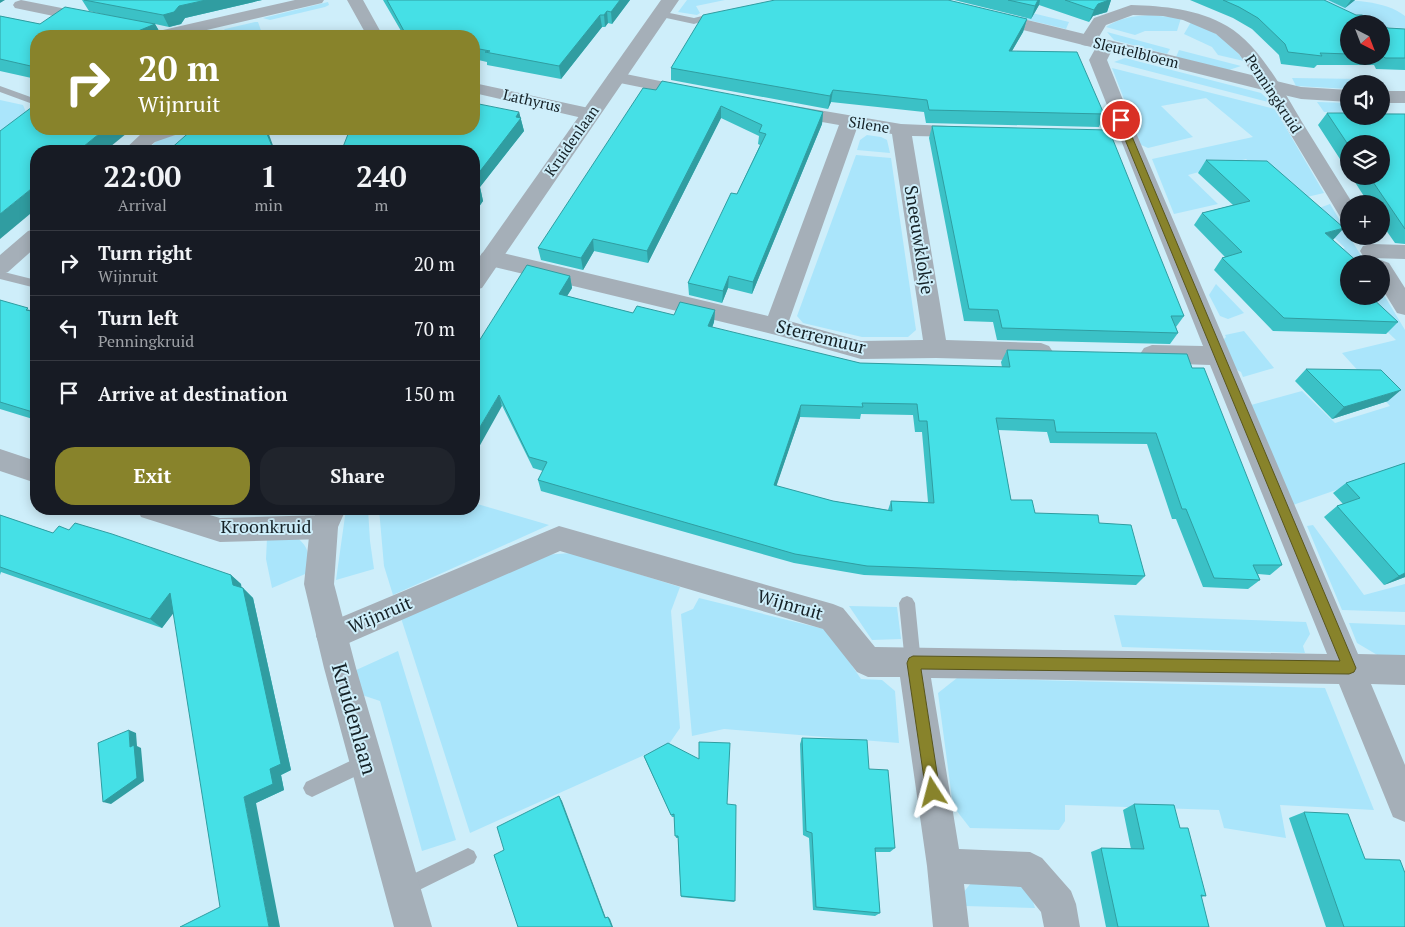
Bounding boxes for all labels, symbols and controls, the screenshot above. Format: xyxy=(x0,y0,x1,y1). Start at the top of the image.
north arrow xyxy=(1340,15,1390,65)
map controls xyxy=(1340,15,1390,305)
street label: Sleutelbloem xyxy=(1091,32,1181,72)
text: 20 m xyxy=(138,45,219,91)
icon: right xyxy=(55,50,120,115)
street label: Penningkruid xyxy=(1241,50,1307,137)
button: sound xyxy=(1340,75,1390,125)
street label: Lathyrus xyxy=(501,84,563,116)
text: Wijnruit xyxy=(138,89,220,118)
pin xyxy=(1100,99,1142,141)
street label: Kruidenlaan xyxy=(539,101,603,180)
icon: arrive xyxy=(1107,106,1135,134)
street label: Silene xyxy=(847,111,891,137)
button: layers xyxy=(1340,135,1390,185)
text: 22:00 xyxy=(103,156,181,196)
text: 1 xyxy=(260,156,277,196)
text: 240 xyxy=(356,156,407,196)
street label: Sneeuwklokje xyxy=(900,184,940,296)
text: Arrival xyxy=(118,194,167,216)
text: min xyxy=(255,194,283,216)
text: m xyxy=(374,194,388,216)
button: + xyxy=(1340,195,1390,245)
text: Turn right xyxy=(98,240,192,265)
icon: right xyxy=(55,249,83,277)
text: 20 m xyxy=(414,251,455,276)
button: − xyxy=(1340,255,1390,305)
text: Wijnruit xyxy=(98,265,158,287)
text: Turn left xyxy=(98,305,179,330)
street label: Sterremuur xyxy=(774,313,869,359)
icon: left xyxy=(55,314,83,342)
text: 70 m xyxy=(414,316,455,341)
text: Penningkruid xyxy=(98,330,194,352)
icon: arrive xyxy=(55,379,83,407)
text: Arrive at destination xyxy=(98,381,287,406)
text: 150 m xyxy=(404,381,455,406)
button: Exit xyxy=(55,447,250,505)
button: Share xyxy=(260,447,455,505)
street label: Kroonkruid xyxy=(220,514,312,538)
street label: Wijnruit xyxy=(755,583,826,625)
street label: Wijnruit xyxy=(344,590,416,638)
street label: Kruidenlaan xyxy=(326,660,384,778)
position arrow xyxy=(906,765,958,817)

